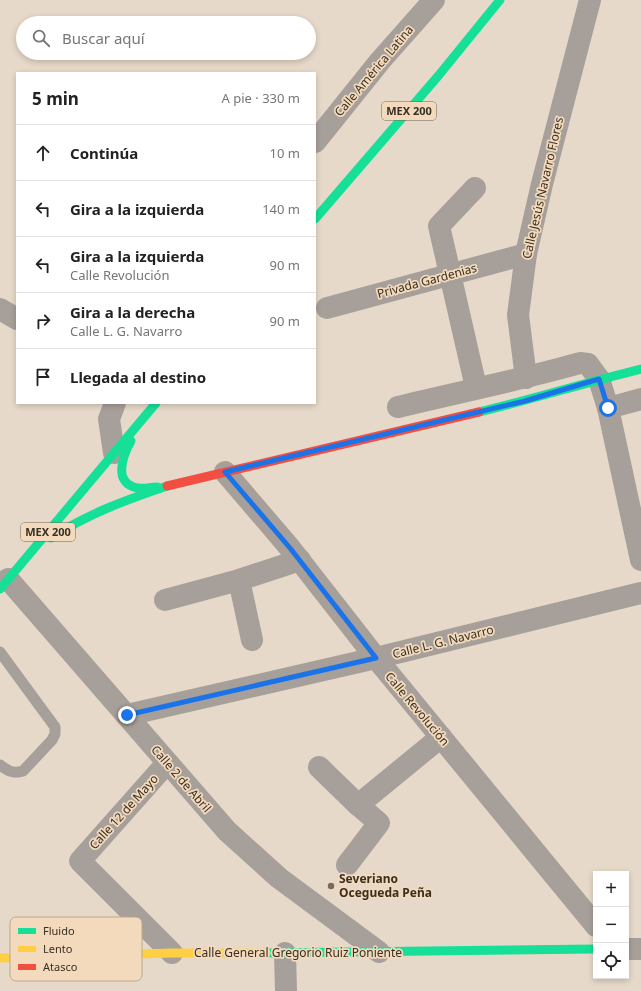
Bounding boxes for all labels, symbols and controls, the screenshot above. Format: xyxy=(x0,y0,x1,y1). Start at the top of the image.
search box xyxy=(16,16,316,60)
street label: Calle América Latina xyxy=(330,21,417,120)
icon: search xyxy=(30,27,52,49)
text: Buscar aquí xyxy=(62,28,145,48)
text: 5 min xyxy=(32,87,79,110)
text: A pie · 330 m xyxy=(222,89,300,107)
road number: MEX 200 xyxy=(382,102,436,120)
street label: Calle Jesús Navarro Flores xyxy=(518,115,567,260)
icon: ahead xyxy=(32,142,54,164)
text: Continúa xyxy=(70,143,138,163)
text: 10 m xyxy=(270,144,300,162)
icon: left xyxy=(32,198,54,220)
text: Gira a la izquierda xyxy=(70,199,204,219)
text: 140 m xyxy=(262,200,300,218)
text: Gira a la izquierda xyxy=(70,246,204,266)
icon: left xyxy=(32,254,54,276)
text: 90 m xyxy=(270,256,300,274)
street label: Privada Gardenias xyxy=(375,259,479,302)
text: Calle Revolución xyxy=(70,266,169,284)
text: Gira a la derecha xyxy=(70,302,195,322)
icon: right xyxy=(32,310,54,332)
text: 90 m xyxy=(270,312,300,330)
text: Calle L. G. Navarro xyxy=(70,322,182,340)
icon: arrive xyxy=(32,366,54,388)
text: Llegada al destino xyxy=(70,367,206,387)
route start xyxy=(599,399,617,417)
road number: MEX 200 xyxy=(21,523,75,541)
street label: Calle L. G. Navarro xyxy=(391,621,495,662)
street label: Calle Revolución xyxy=(381,668,453,749)
route end xyxy=(118,706,136,724)
street label: Calle 2 de Abril xyxy=(147,741,215,816)
street label: Calle 12 de Mayo xyxy=(85,770,162,853)
place label: Severiano Ocegueda Peña xyxy=(339,870,432,901)
map controls xyxy=(593,871,629,979)
button: + xyxy=(593,871,629,907)
marker: Severiano Ocegueda Peña xyxy=(326,881,336,891)
button: − xyxy=(593,907,629,943)
legend xyxy=(10,917,142,981)
text: Fluido xyxy=(43,923,75,938)
text: Lento xyxy=(43,941,73,956)
button: locate xyxy=(593,943,629,979)
street label: Calle General Gregorio Ruiz Poniente xyxy=(194,944,402,961)
text: Atasco xyxy=(43,959,78,974)

